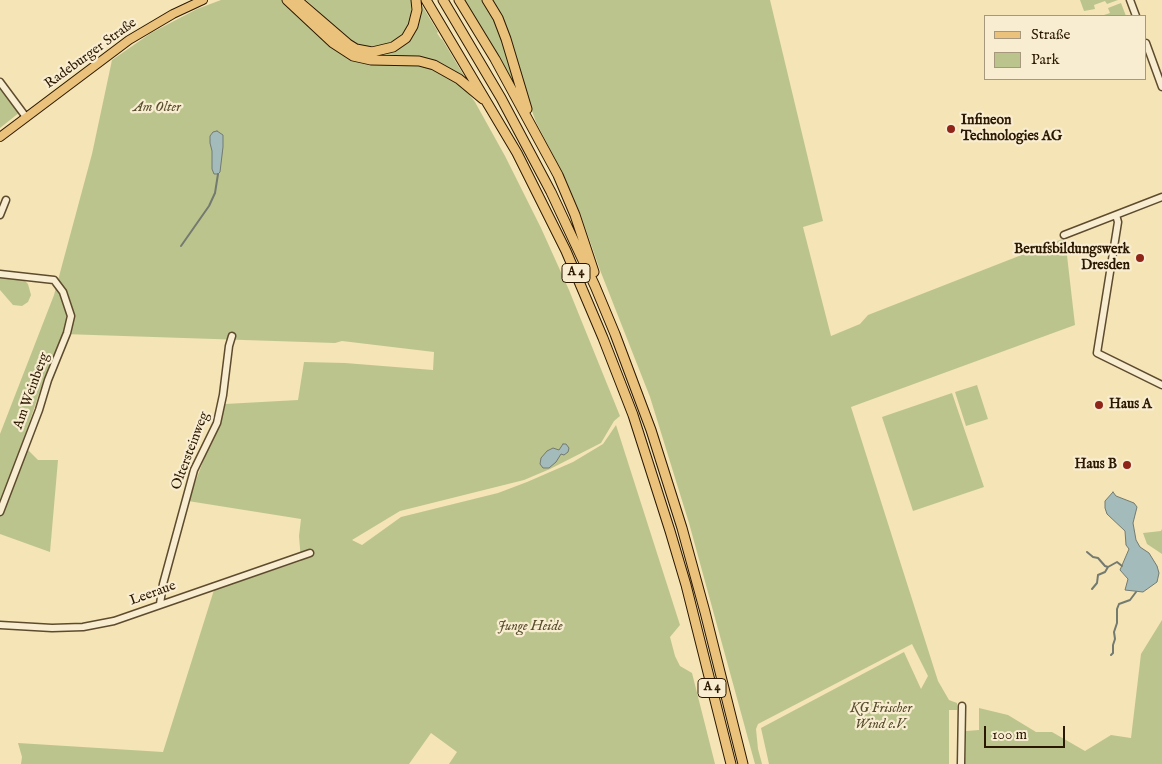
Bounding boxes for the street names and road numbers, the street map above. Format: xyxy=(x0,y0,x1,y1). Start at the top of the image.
street label: Radeburger Straße xyxy=(42,15,140,93)
road number: A 4 xyxy=(562,264,590,282)
street label: Am Weinberg xyxy=(10,350,54,432)
street label: Oltersteinweg xyxy=(168,410,214,492)
street label: Leeraue xyxy=(128,578,178,610)
road number: A 4 xyxy=(698,678,726,698)

